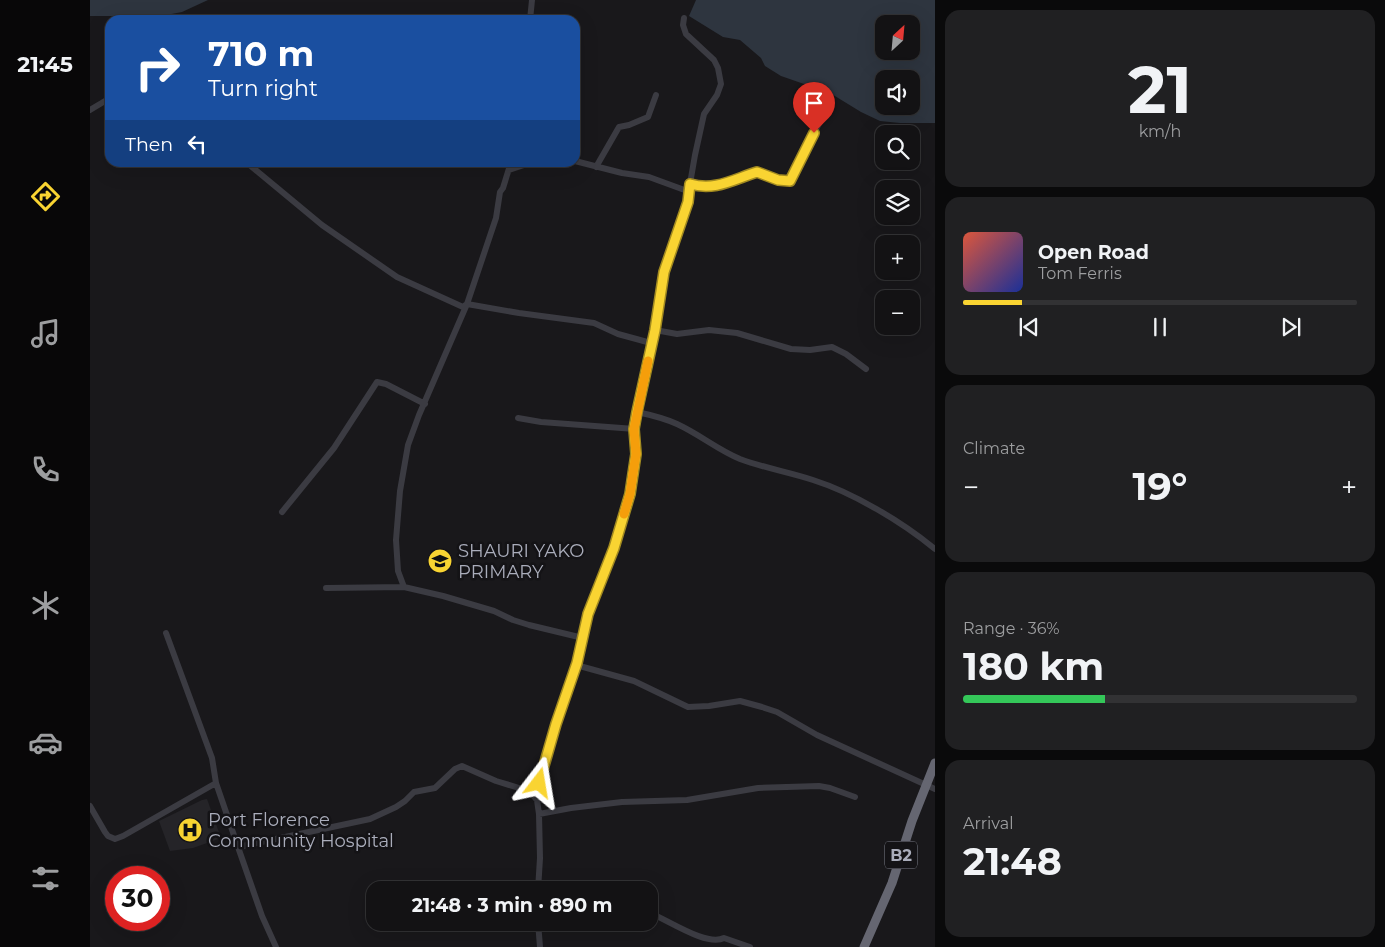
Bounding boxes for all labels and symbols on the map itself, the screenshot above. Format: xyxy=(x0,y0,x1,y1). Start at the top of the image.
north arrow xyxy=(875,15,920,60)
pin xyxy=(793,82,835,133)
place label: SHAURI YAKO PRIMARY xyxy=(458,540,584,583)
school or university icon: SHAURI YAKO PRIMARY xyxy=(427,548,453,574)
position arrow xyxy=(512,756,564,808)
place label: Port Florence Community Hospital xyxy=(208,809,394,852)
hospital icon: Port Florence Community Hospital xyxy=(177,817,203,843)
road number: B2 xyxy=(885,842,917,868)
speed limit sign: 30 xyxy=(105,866,170,931)

